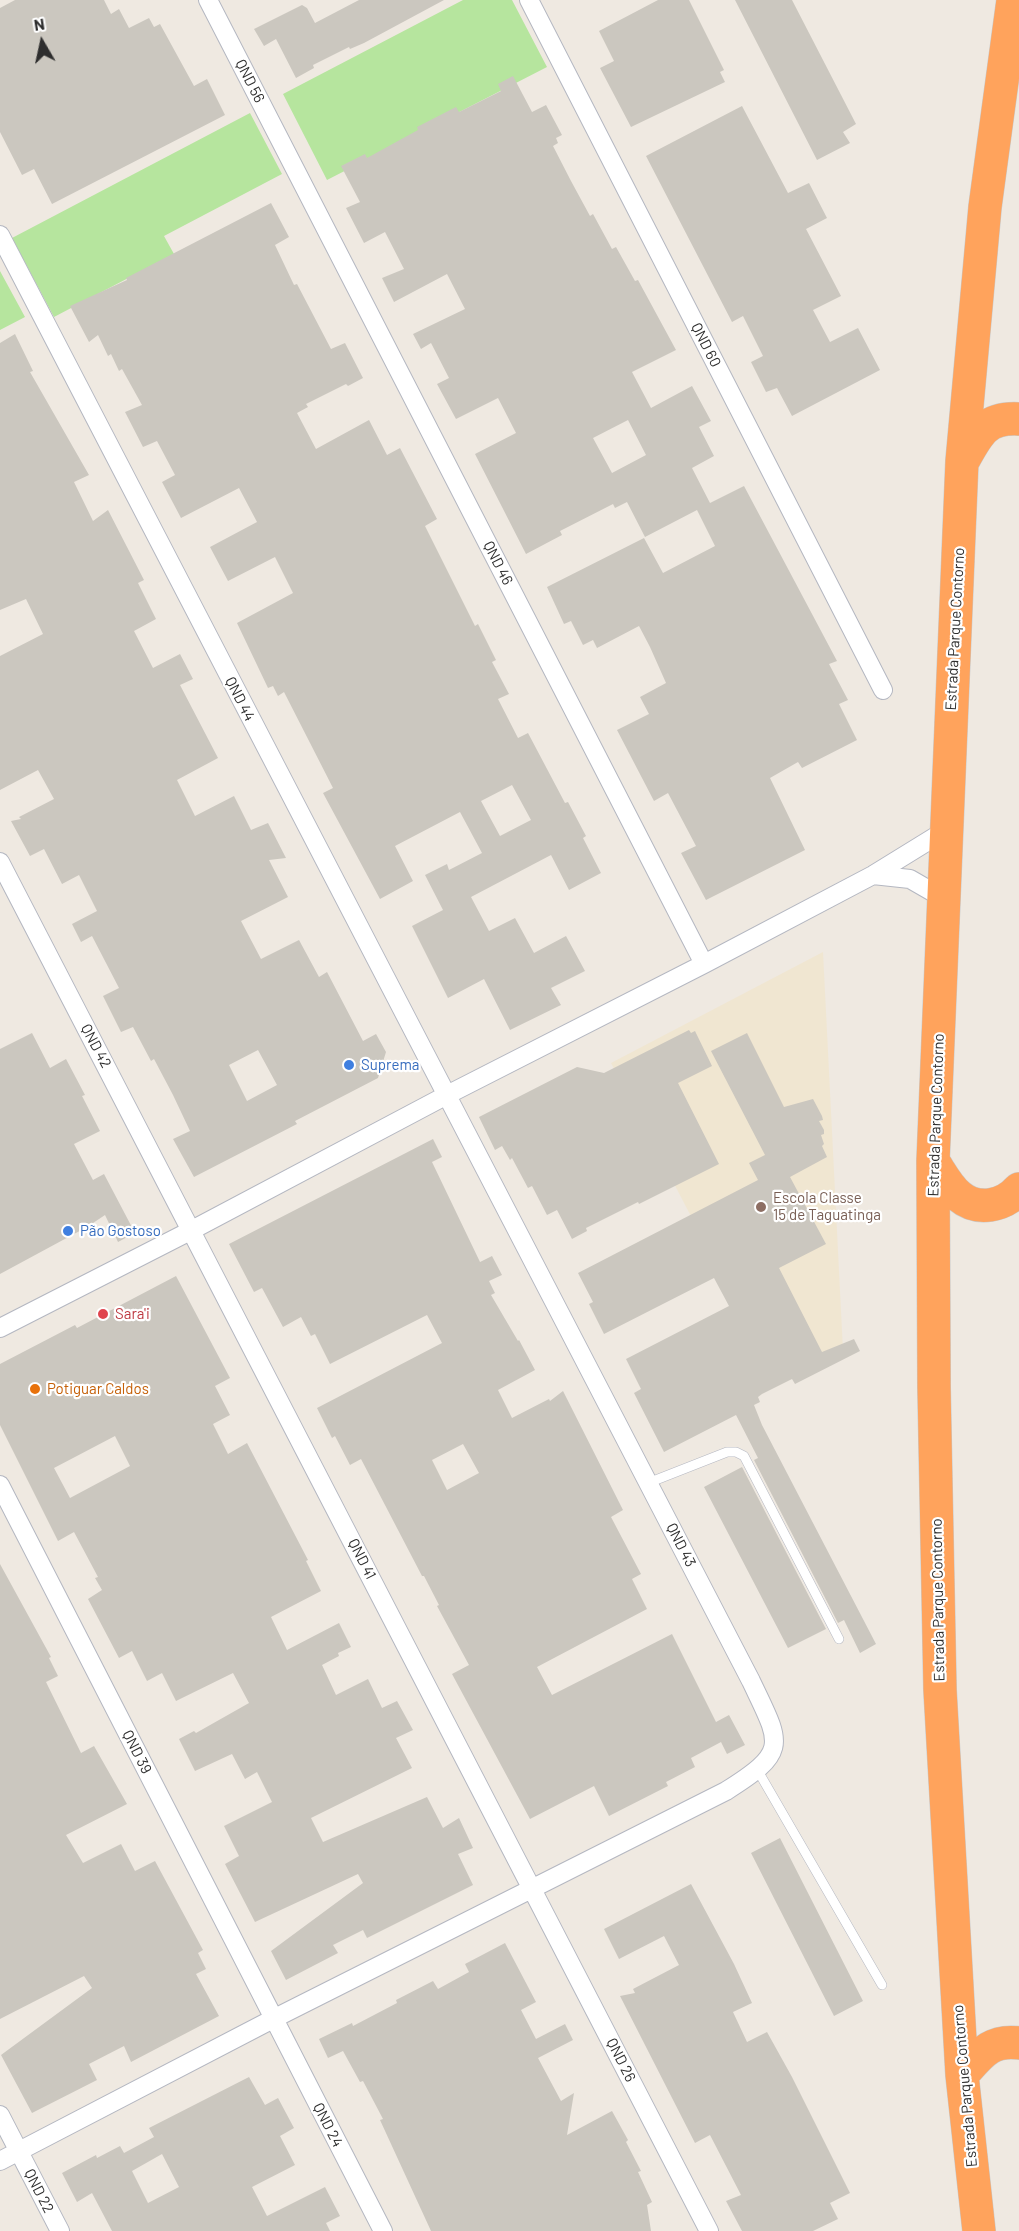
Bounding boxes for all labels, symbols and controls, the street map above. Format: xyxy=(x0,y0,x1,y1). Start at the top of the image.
north arrow xyxy=(12,12,72,72)
text: N xyxy=(32,14,46,34)
street label: QND 56 xyxy=(231,56,269,106)
street label: QND 60 xyxy=(687,320,725,370)
street label: QND 46 xyxy=(479,538,517,588)
street label: Estrada Parque Contorno xyxy=(942,547,968,711)
street label: QND 44 xyxy=(221,674,259,724)
street label: QND 42 xyxy=(77,1021,115,1071)
street label: Estrada Parque Contorno xyxy=(924,1033,948,1197)
place label: Suprema xyxy=(361,1056,420,1074)
marker: Suprema xyxy=(342,1058,356,1072)
place label: Escola Classe 15 de Taguatinga xyxy=(773,1189,881,1224)
marker: Escola Classe 15 de Taguatinga xyxy=(754,1200,768,1214)
place label: Pão Gostoso xyxy=(80,1222,161,1240)
marker: Pão Gostoso xyxy=(61,1224,75,1238)
place label: Sara'i xyxy=(115,1305,150,1323)
marker: Sara'i xyxy=(96,1307,110,1321)
place label: Potiguar Caldos xyxy=(47,1380,149,1398)
marker: Potiguar Caldos xyxy=(28,1382,42,1396)
street label: Estrada Parque Contorno xyxy=(928,1518,948,1682)
street label: QND 43 xyxy=(662,1520,700,1570)
street label: QND 41 xyxy=(344,1536,380,1582)
street label: QND 39 xyxy=(118,1727,156,1777)
street label: Estrada Parque Contorno xyxy=(949,2004,981,2168)
street label: QND 26 xyxy=(602,2035,640,2085)
street label: QND 24 xyxy=(309,2100,347,2150)
street label: QND 22 xyxy=(20,2166,58,2216)

